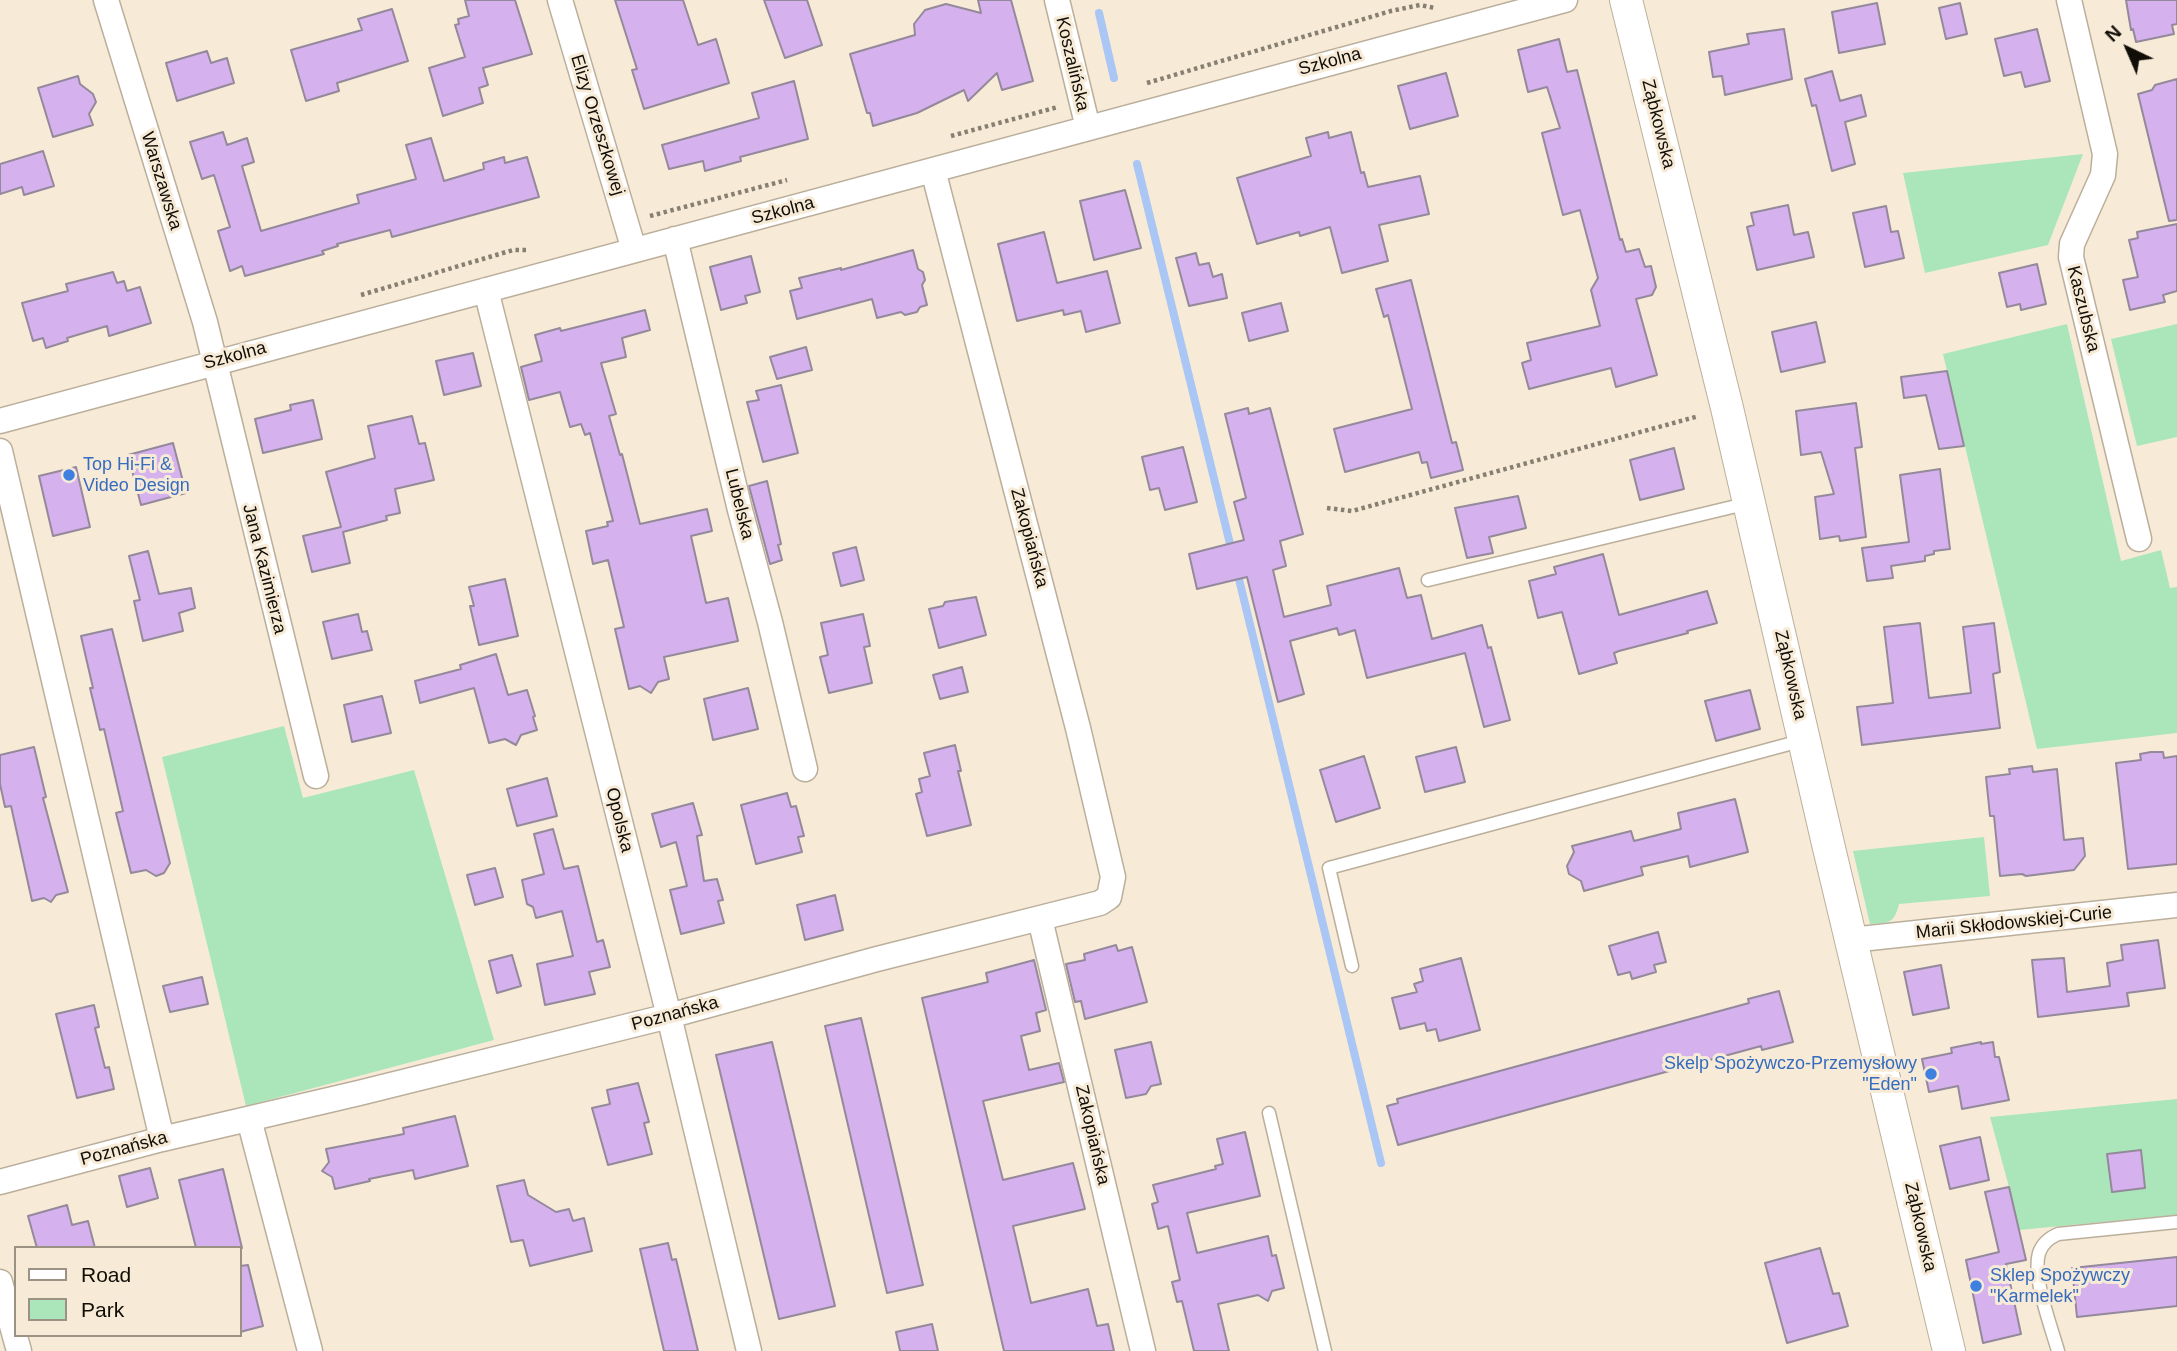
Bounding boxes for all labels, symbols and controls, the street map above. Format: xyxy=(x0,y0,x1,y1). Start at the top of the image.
north arrow xyxy=(2093,14,2163,84)
street label: Koszalińska xyxy=(1051,15,1093,113)
text: N xyxy=(2101,21,2125,46)
street label: Szkolna xyxy=(1296,43,1364,81)
street label: Elizy Orzeszkowej xyxy=(565,52,629,198)
street label: Ząbkowska xyxy=(1637,77,1679,171)
street label: Warszawska xyxy=(136,129,186,233)
street label: Szkolna xyxy=(749,192,817,230)
street label: Kaszubska xyxy=(2062,264,2104,354)
street label: Szkolna xyxy=(201,337,269,375)
place label: Top Hi-Fi & Video Design xyxy=(83,454,190,496)
street label: Lubelska xyxy=(720,466,758,542)
marker: Top Hi-Fi & Video Design xyxy=(61,467,77,483)
street label: Zakopiańska xyxy=(1005,486,1053,590)
street label: Jana Kazimierza xyxy=(237,502,291,636)
street label: Ząbkowska xyxy=(1769,628,1811,722)
street label: Opolska xyxy=(601,785,637,855)
street label: Marii Skłodowskiej-Curie xyxy=(1915,902,2113,944)
street label: Poznańska xyxy=(629,992,721,1036)
place label: Skelp Spożywczo-Przemysłowy "Eden" xyxy=(1664,1053,1917,1096)
marker: Skelp Spożywczo-Przemysłowy "Eden" xyxy=(1923,1066,1939,1082)
street label: Zakopiańska xyxy=(1070,1083,1114,1187)
street label: Poznańska xyxy=(78,1127,170,1171)
street label: Ząbkowska xyxy=(1899,1180,1941,1274)
legend xyxy=(14,1246,242,1337)
text: Road xyxy=(81,1263,131,1286)
place label: Sklep Spożywczy "Karmelek" xyxy=(1990,1265,2130,1308)
marker: Sklep Spożywczy "Karmelek" xyxy=(1968,1278,1984,1294)
text: Park xyxy=(81,1298,124,1321)

